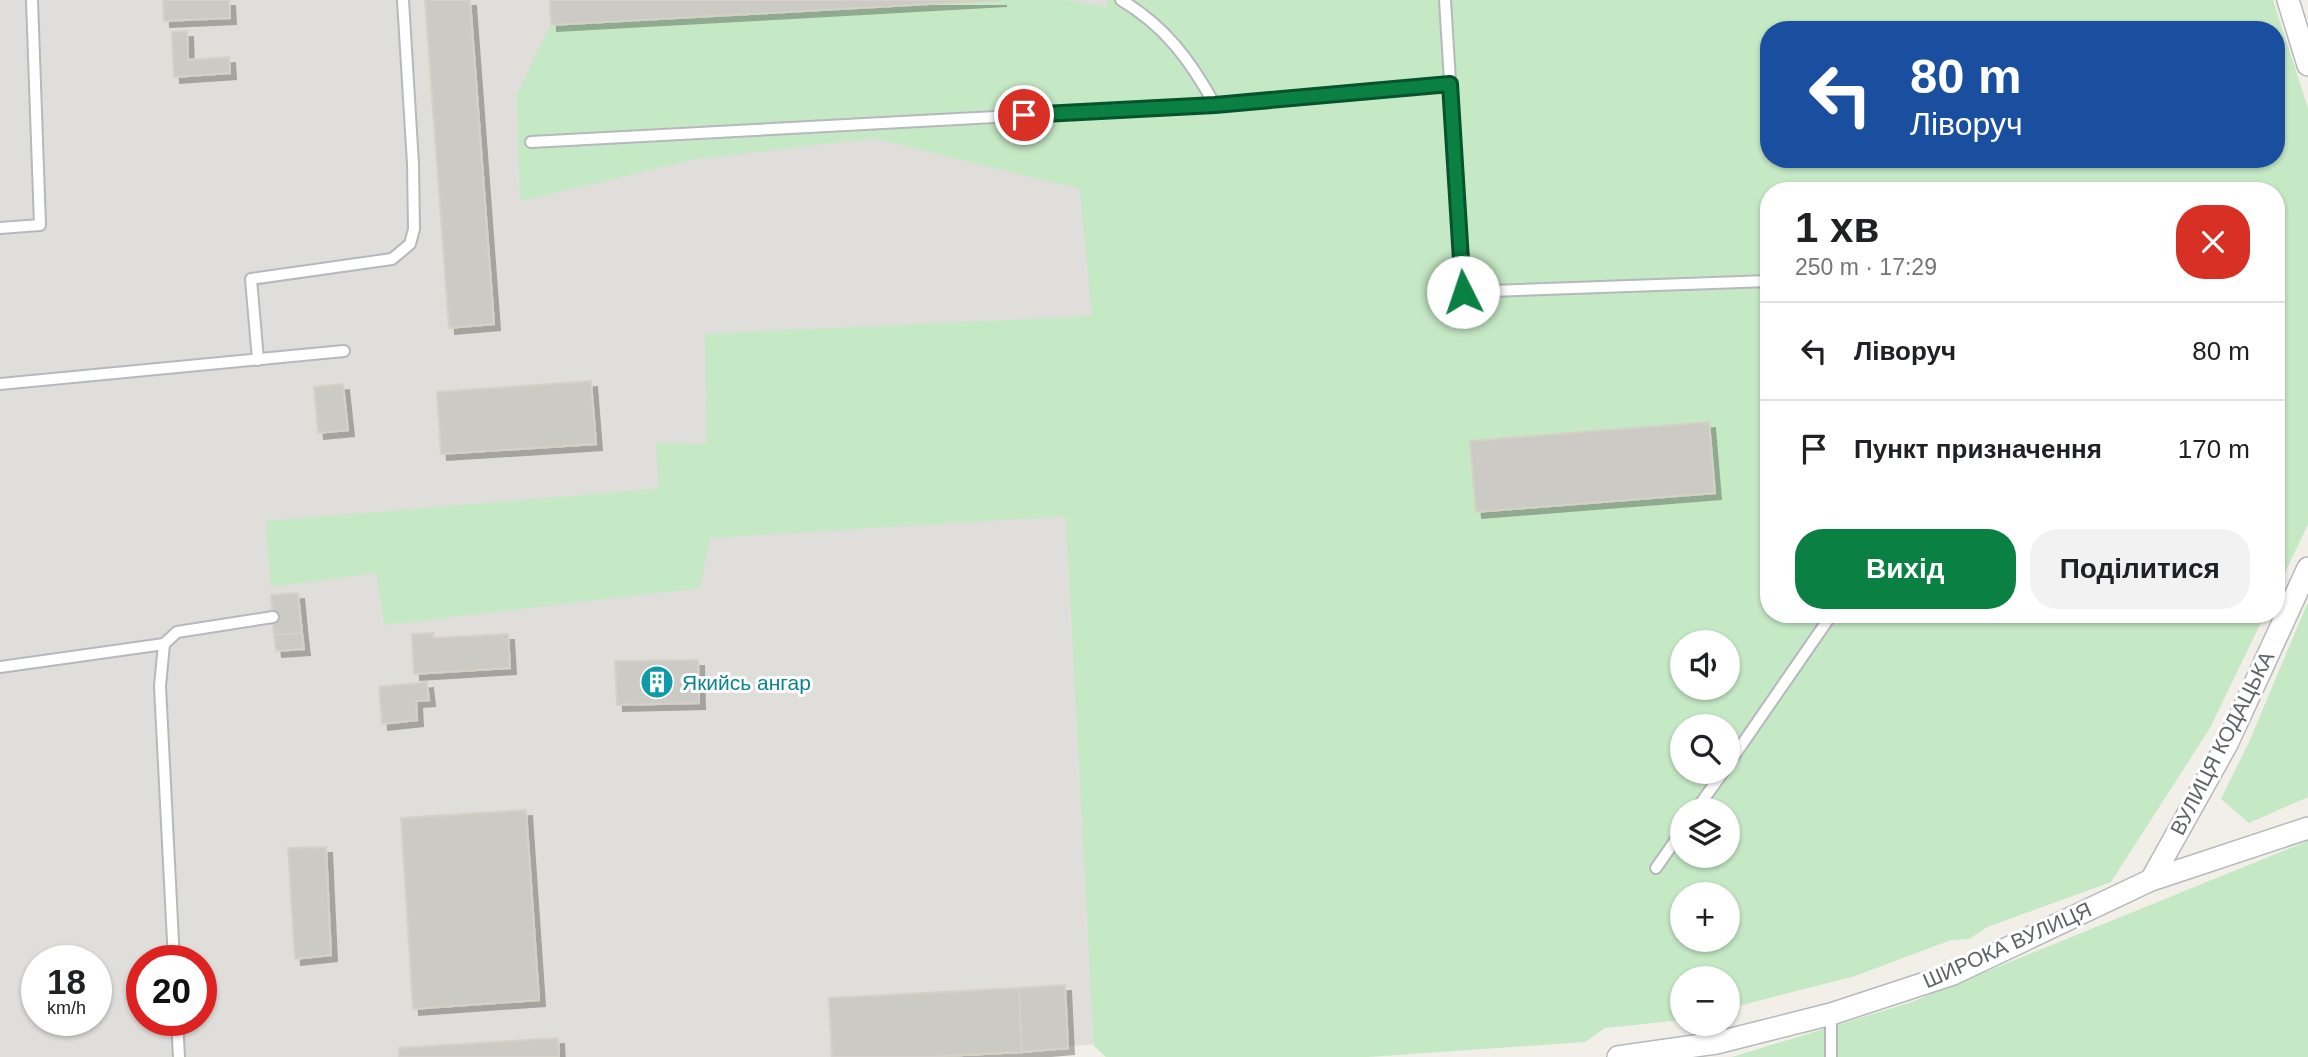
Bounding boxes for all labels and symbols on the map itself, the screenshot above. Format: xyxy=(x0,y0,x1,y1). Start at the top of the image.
pin xyxy=(994,85,1054,145)
position arrow xyxy=(1426,255,1500,329)
street label: ВУЛИЦЯ КОДАЦЬКА xyxy=(2166,647,2278,839)
building icon: Якийсь ангар xyxy=(638,663,676,701)
place label: Якийсь ангар xyxy=(682,671,811,694)
street label: ШИРОКА ВУЛИЦЯ xyxy=(1919,898,2095,992)
speed limit sign: 20 xyxy=(126,945,217,1036)

